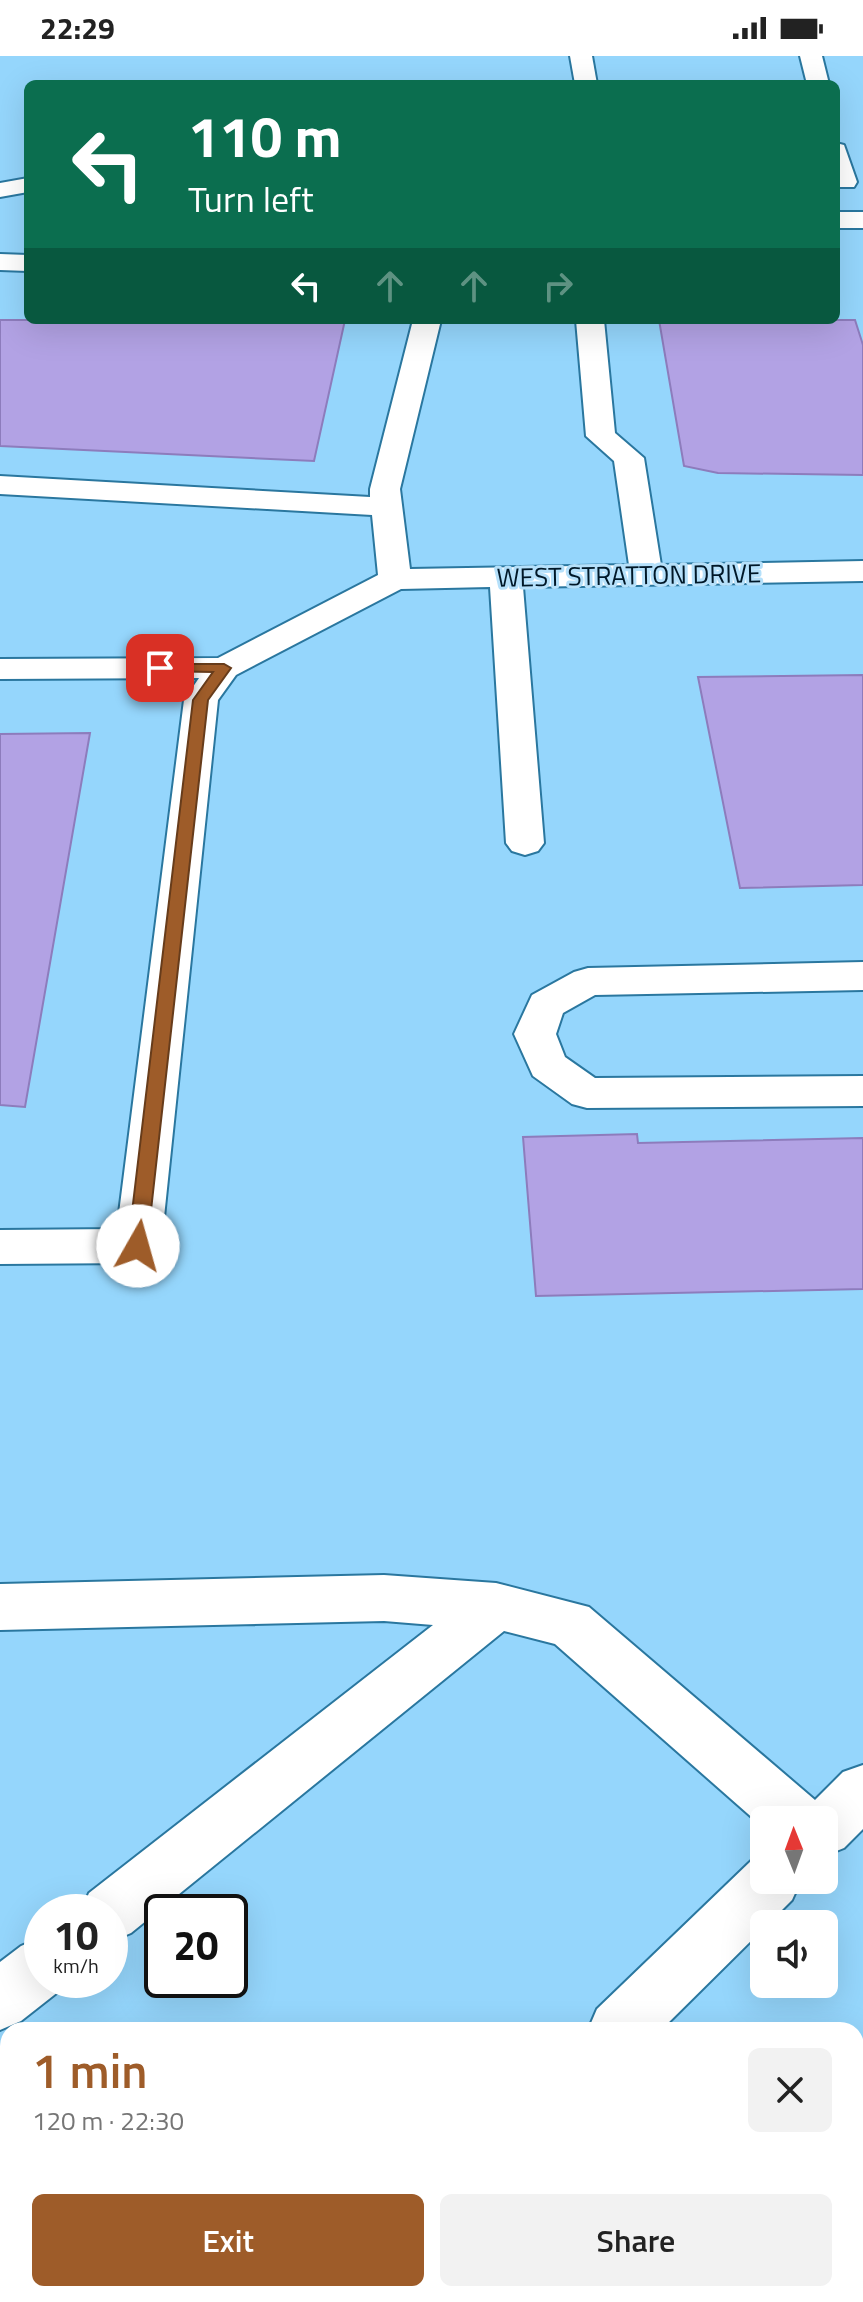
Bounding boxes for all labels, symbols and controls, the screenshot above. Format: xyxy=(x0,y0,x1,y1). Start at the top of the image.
text: 22:29 xyxy=(40,5,115,51)
text: 110 m xyxy=(188,94,341,179)
icon: left xyxy=(56,112,160,216)
text: Turn left xyxy=(188,171,314,226)
icon: left xyxy=(284,264,328,308)
icon: ahead xyxy=(368,264,412,308)
icon: ahead xyxy=(452,264,496,308)
icon: right xyxy=(536,264,580,308)
street label: WEST STRATTON DRIVE xyxy=(496,553,762,597)
pin xyxy=(126,634,194,702)
icon: arrive xyxy=(138,646,182,690)
position arrow xyxy=(96,1204,180,1288)
north arrow xyxy=(750,1806,838,1894)
map controls xyxy=(750,1806,838,1998)
speed limit sign: 20 xyxy=(144,1894,248,1998)
text: 10 xyxy=(54,1905,98,1966)
button: sound xyxy=(750,1910,838,1998)
text: km/h xyxy=(53,1950,99,1981)
text: 1 min xyxy=(32,2034,147,2107)
button: close xyxy=(748,2048,832,2132)
text: 120 m · 22:30 xyxy=(32,2101,184,2140)
button: Exit xyxy=(32,2194,424,2286)
button: Share xyxy=(440,2194,832,2286)

